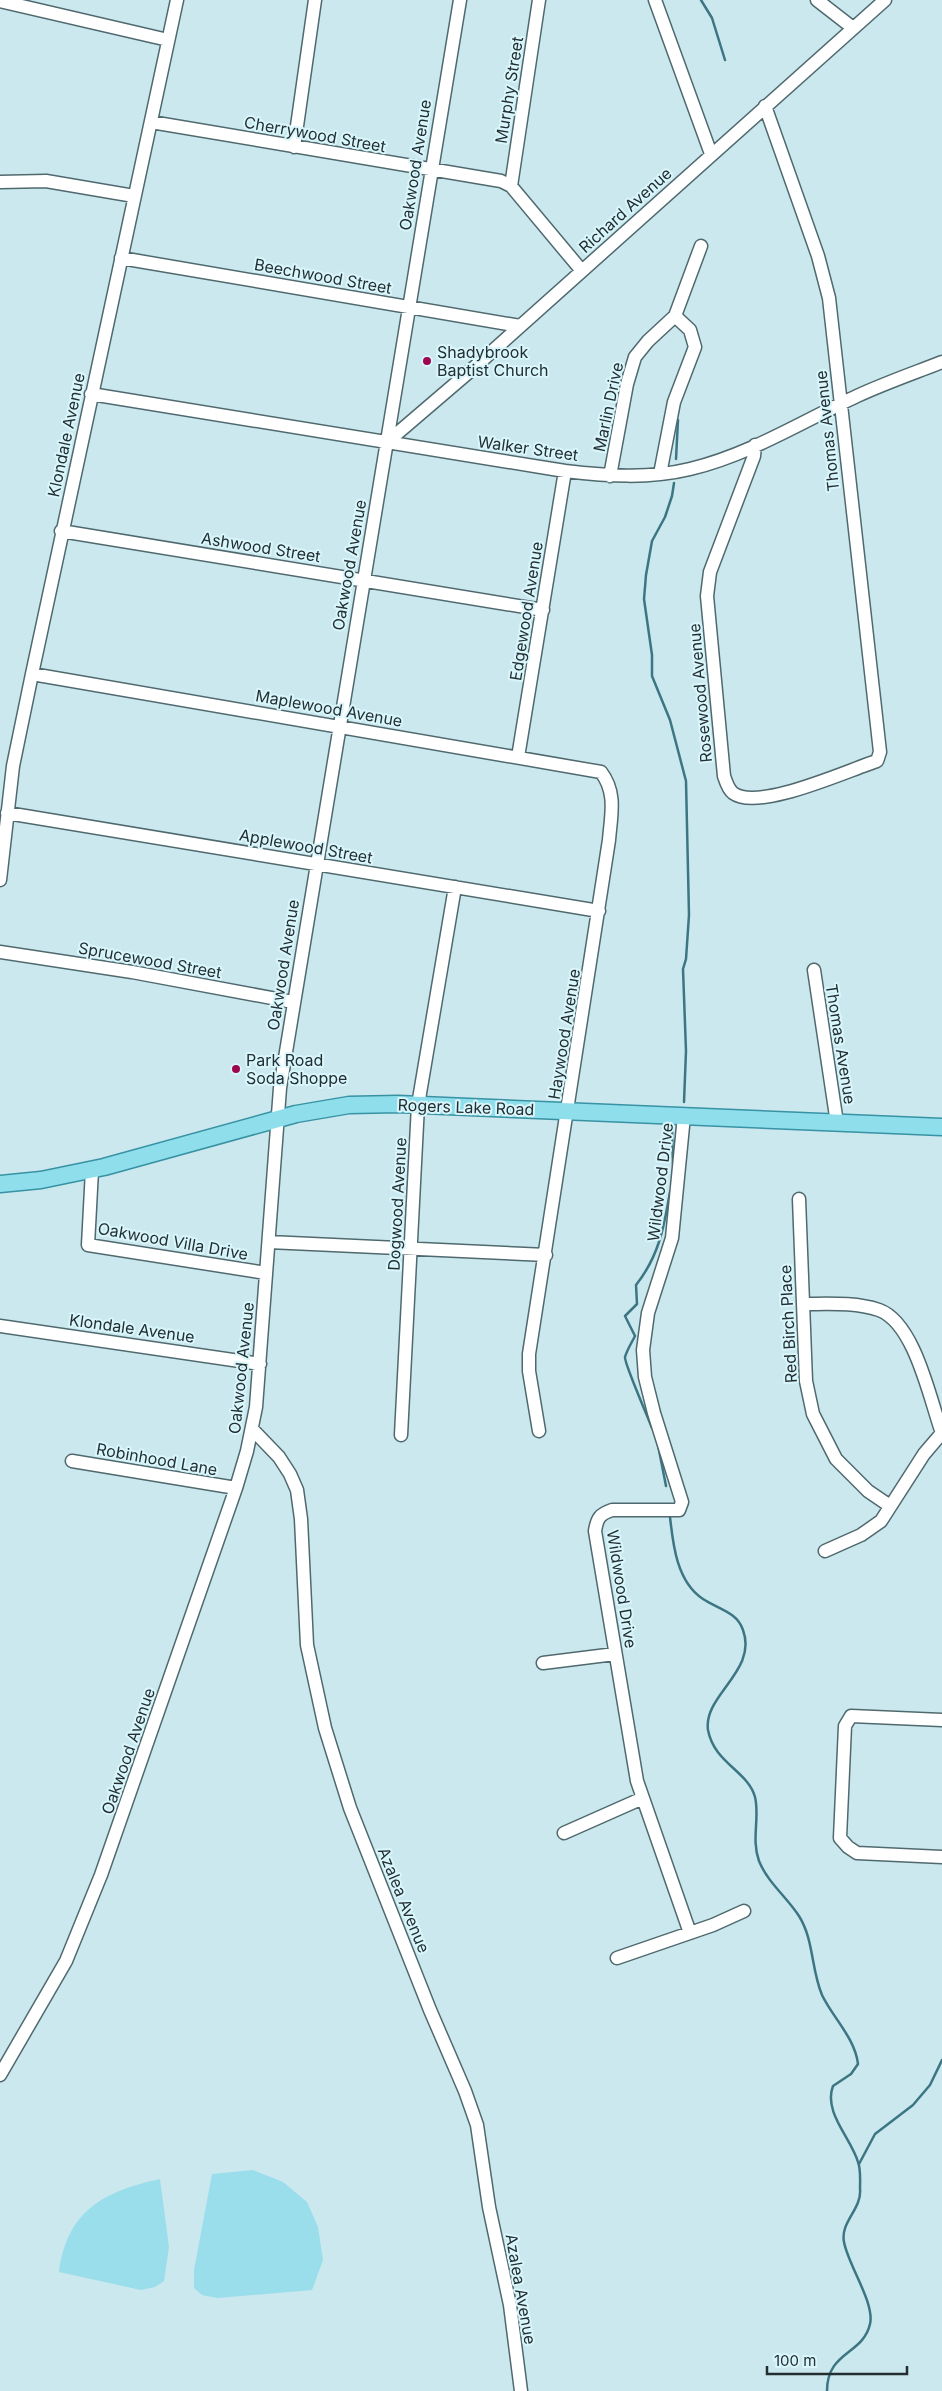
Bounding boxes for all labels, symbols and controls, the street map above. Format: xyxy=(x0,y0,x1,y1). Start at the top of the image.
street label: Murphy Street xyxy=(491,35,527,145)
street label: Oakwood Avenue xyxy=(395,98,435,232)
street label: Cherrywood Street xyxy=(243,112,387,156)
street label: Richard Avenue xyxy=(574,163,676,257)
street label: Beechwood Street xyxy=(253,254,393,298)
place label: Shadybrook Baptist Church xyxy=(437,342,549,380)
marker: Shadybrook Baptist Church xyxy=(421,355,433,367)
street label: Marlin Drive xyxy=(589,360,627,454)
street label: Thomas Avenue xyxy=(811,370,843,492)
street label: Klondale Avenue xyxy=(43,371,89,499)
street label: Walker Street xyxy=(476,431,580,465)
street label: Oakwood Avenue xyxy=(328,498,370,632)
street label: Ashwood Street xyxy=(200,528,322,566)
street label: Edgewood Avenue xyxy=(505,540,547,682)
street label: Rosewood Avenue xyxy=(684,623,716,763)
street label: Maplewood Avenue xyxy=(254,685,404,731)
street label: Applewood Street xyxy=(238,824,374,868)
street label: Oakwood Avenue xyxy=(263,898,303,1032)
street label: Sprucewood Street xyxy=(77,938,223,982)
street label: Haywood Avenue xyxy=(544,967,584,1101)
street label: Thomas Avenue xyxy=(822,982,860,1106)
place label: Park Road Soda Shoppe xyxy=(246,1050,347,1088)
marker: Park Road Soda Shoppe xyxy=(230,1063,242,1075)
street label: Rogers Lake Road xyxy=(397,1095,535,1119)
street label: Wildwood Drive xyxy=(643,1122,677,1242)
street label: Dogwood Avenue xyxy=(384,1137,410,1271)
street label: Oakwood Villa Drive xyxy=(96,1218,250,1264)
street label: Red Birch Place xyxy=(775,1264,801,1384)
street label: Oakwood Avenue xyxy=(224,1301,258,1435)
street label: Klondale Avenue xyxy=(68,1309,196,1347)
street label: Robinhood Lane xyxy=(95,1439,219,1479)
street label: Wildwood Drive xyxy=(603,1529,641,1649)
street label: Oakwood Avenue xyxy=(97,1685,159,1817)
street label: Azalea Avenue xyxy=(374,1844,434,1956)
street label: Azalea Avenue xyxy=(501,2232,541,2346)
scale bar xyxy=(767,2344,907,2376)
text: 100 m xyxy=(774,2351,816,2370)

